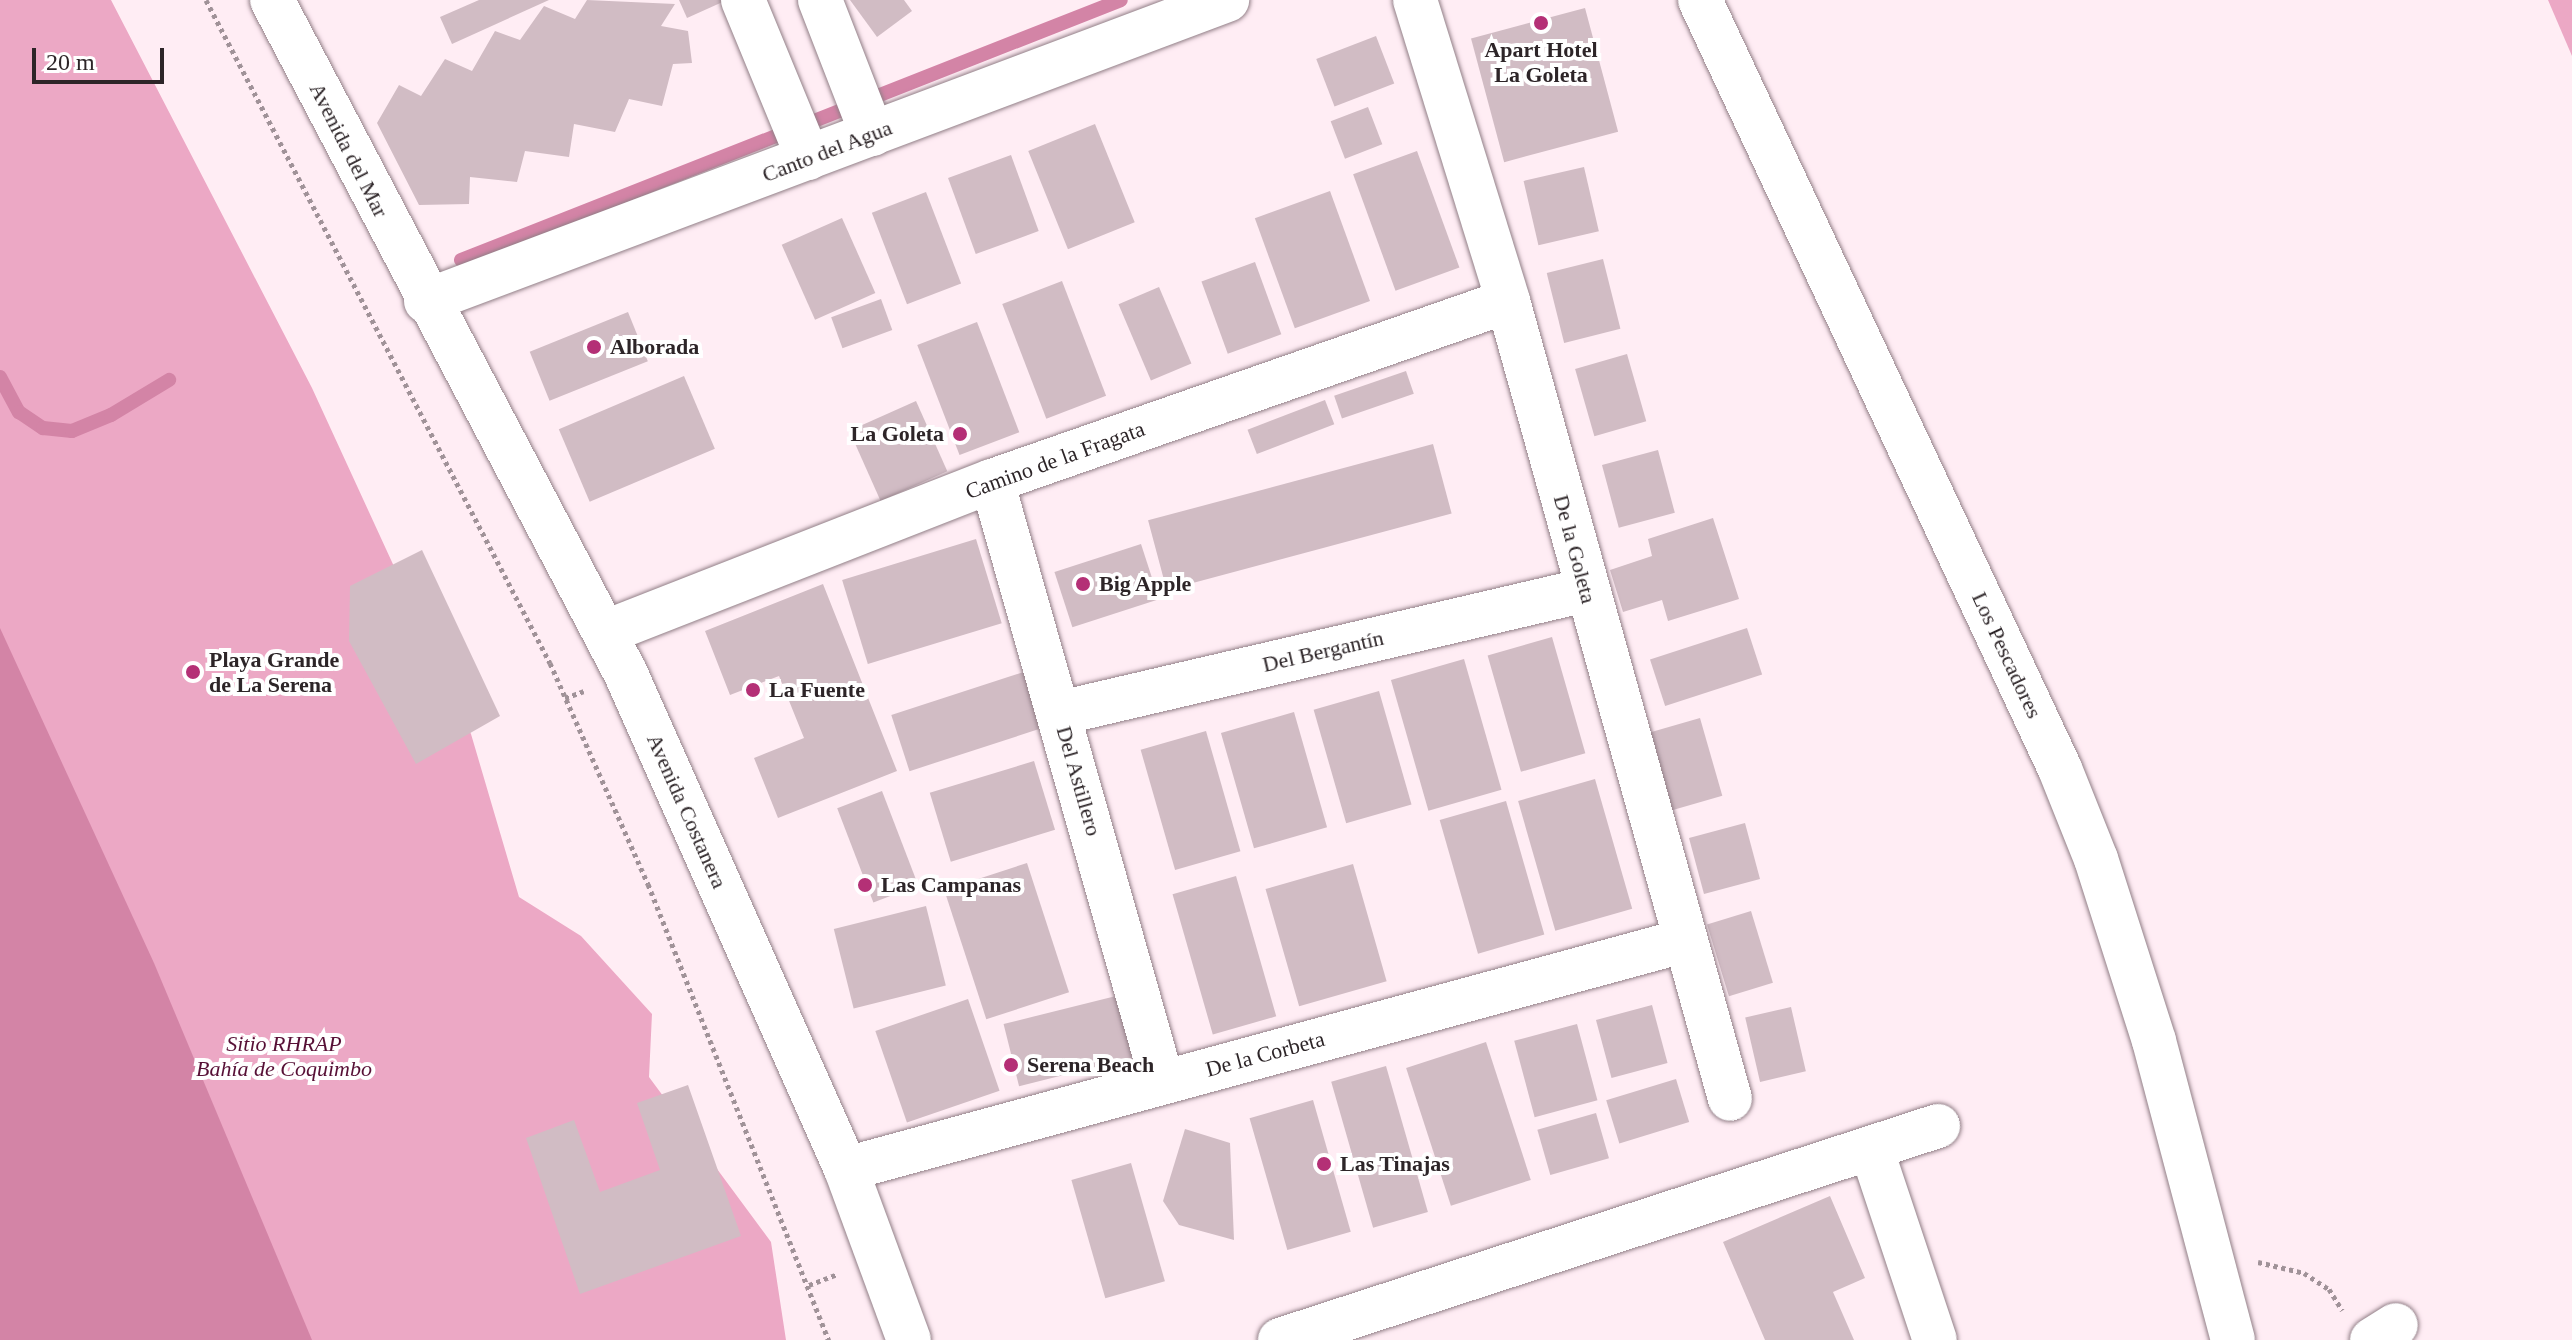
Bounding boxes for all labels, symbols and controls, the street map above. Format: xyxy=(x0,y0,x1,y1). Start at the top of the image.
marker: Apart Hotel La Goleta xyxy=(1532,14,1550,32)
scale bar xyxy=(36,32,168,82)
place label: Apart Hotel La Goleta xyxy=(1484,36,1598,88)
text: 20 m xyxy=(46,49,95,75)
street label: Avenida del Mar xyxy=(304,78,394,222)
street label: Canto del Agua xyxy=(758,114,896,188)
place label: Alborada xyxy=(610,334,699,360)
marker: Alborada xyxy=(585,338,603,356)
street label: Camino de la Fragata xyxy=(962,415,1148,505)
place label: La Goleta xyxy=(851,421,944,447)
marker: La Goleta xyxy=(951,425,969,443)
street label: De la Goleta xyxy=(1548,492,1602,606)
place label: Big Apple xyxy=(1099,571,1193,597)
marker: Big Apple xyxy=(1074,575,1092,593)
street label: Los Pescadores xyxy=(1966,588,2048,722)
street label: Del Bergantín xyxy=(1260,624,1386,678)
place label: Playa Grande de La Serena xyxy=(209,646,339,698)
marker: Playa Grande de La Serena xyxy=(184,663,202,681)
place label: La Fuente xyxy=(769,677,865,703)
marker: La Fuente xyxy=(744,681,762,699)
street label: Del Astillero xyxy=(1051,722,1107,840)
street label: Avenida Costanera xyxy=(641,730,733,892)
place label: Las Campanas xyxy=(881,872,1021,898)
marker: Las Campanas xyxy=(856,876,874,894)
street label: De la Corbeta xyxy=(1203,1025,1327,1083)
park label: Sitio RHRAP Bahía de Coquimbo xyxy=(196,1030,372,1082)
place label: Serena Beach xyxy=(1027,1052,1154,1078)
marker: Serena Beach xyxy=(1002,1056,1020,1074)
place label: Las Tinajas xyxy=(1340,1151,1450,1177)
marker: Las Tinajas xyxy=(1315,1155,1333,1173)

